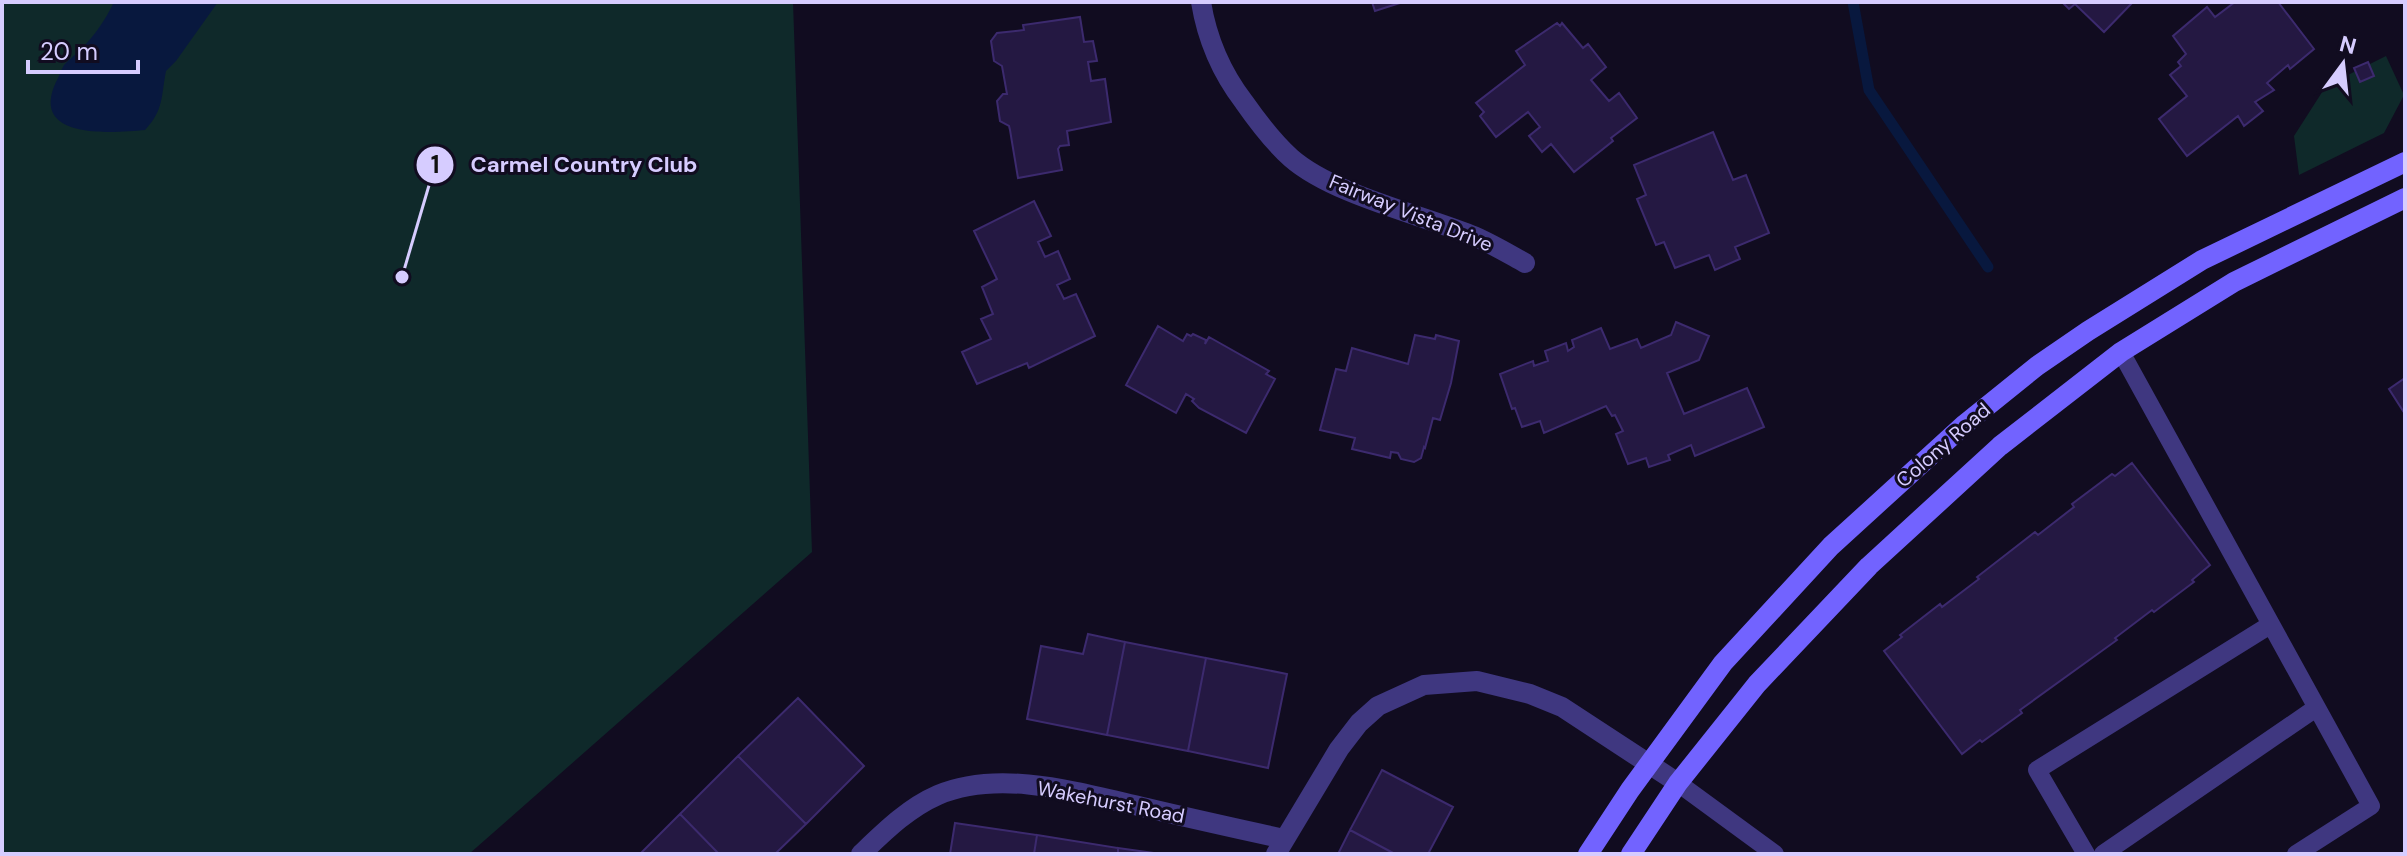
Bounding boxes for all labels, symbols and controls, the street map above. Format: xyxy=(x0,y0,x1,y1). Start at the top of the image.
scale bar xyxy=(28,24,138,74)
north arrow xyxy=(2303,24,2383,104)
text: N xyxy=(2337,29,2360,61)
text: 20 m xyxy=(40,36,98,67)
callout: Carmel Country Club xyxy=(415,142,714,188)
text: 1 xyxy=(431,149,439,180)
text: Carmel Country Club xyxy=(471,150,697,179)
street label: Fairway Vista Drive xyxy=(1325,168,1497,258)
street label: Colony Road xyxy=(1890,397,1996,493)
street label: Wakehurst Road xyxy=(1035,775,1187,829)

